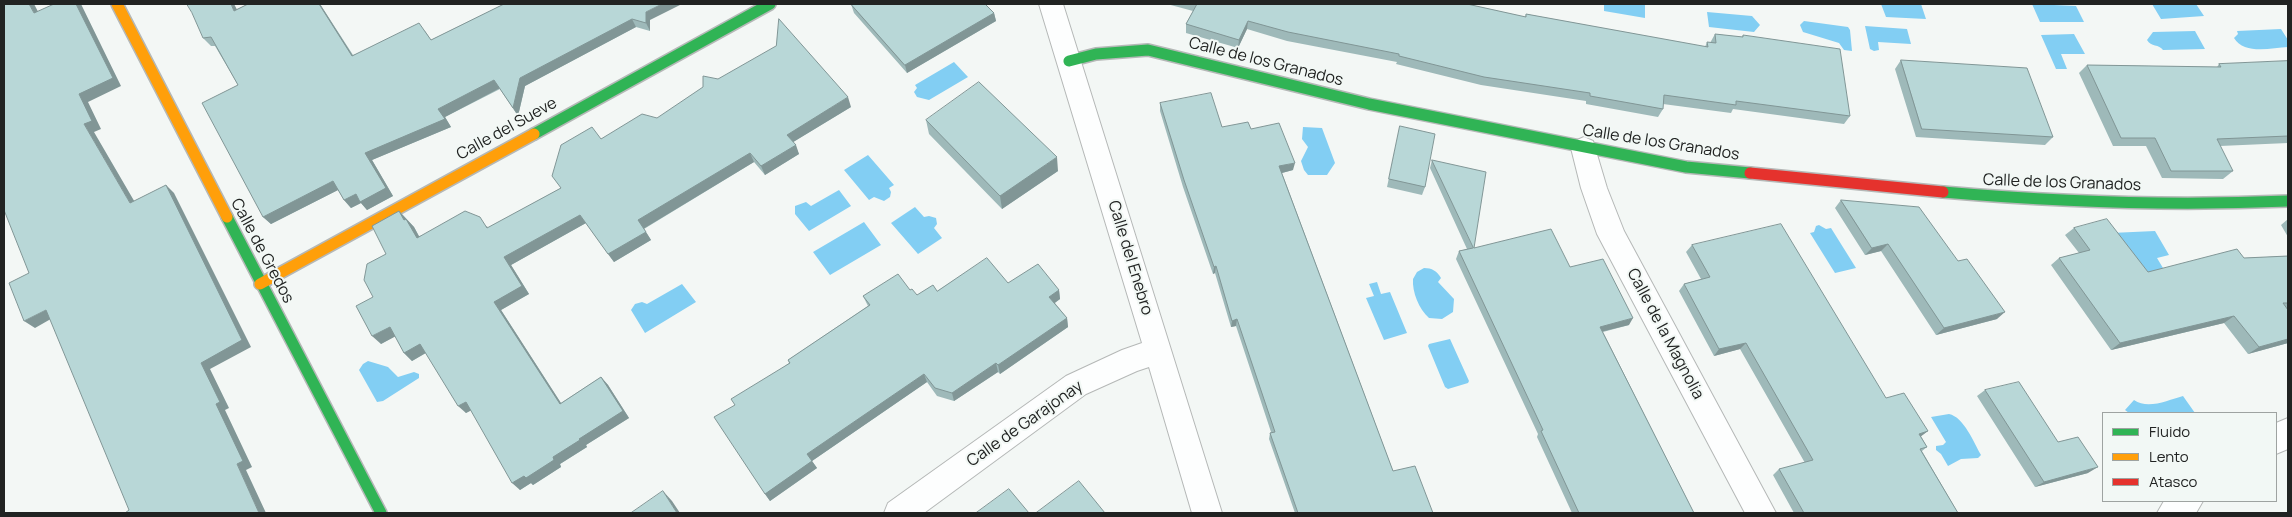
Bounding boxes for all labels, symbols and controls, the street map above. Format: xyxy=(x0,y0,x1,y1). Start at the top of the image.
street label: Calle de los Granados xyxy=(1187,34,1345,90)
street label: Calle del Sueve xyxy=(454,94,560,164)
street label: Calle de los Granados xyxy=(1581,121,1741,165)
street label: Calle de los Granados xyxy=(1983,171,2141,195)
street label: Calle de Gredos xyxy=(226,195,298,307)
street label: Calle del Enebro xyxy=(1103,198,1157,318)
street label: Calle de la Magnolia xyxy=(1622,265,1708,403)
street label: Calle de Garajonay xyxy=(963,377,1087,471)
legend xyxy=(2102,412,2277,502)
text: Fluido xyxy=(2149,421,2190,442)
text: Lento xyxy=(2149,446,2189,467)
text: Atasco xyxy=(2149,471,2197,492)

